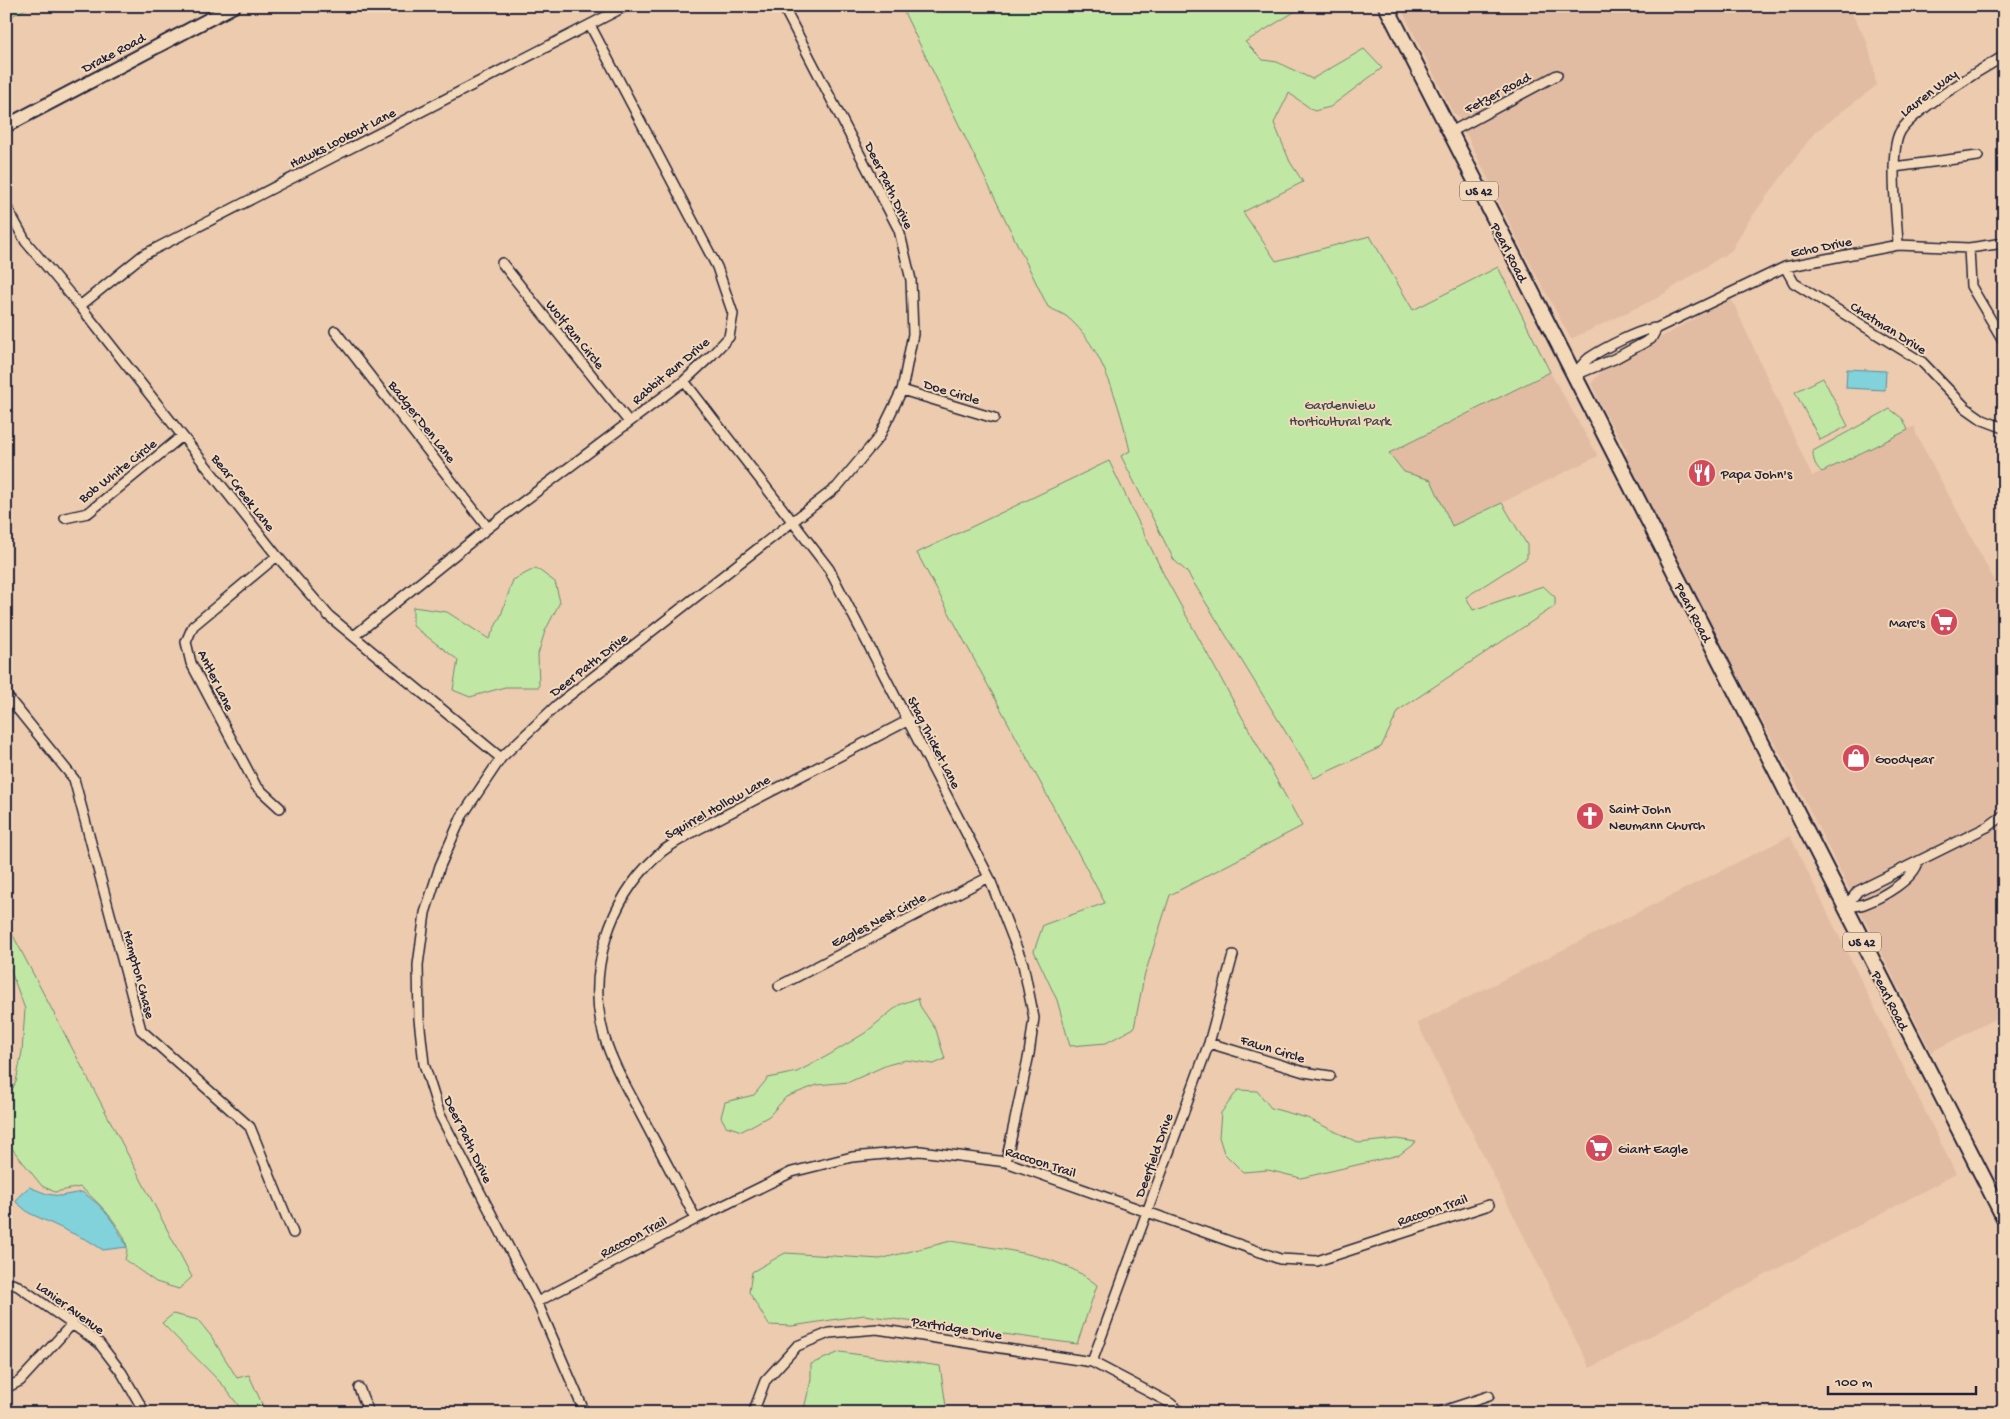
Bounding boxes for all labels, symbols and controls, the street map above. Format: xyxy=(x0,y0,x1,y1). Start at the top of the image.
street label: Drake Road xyxy=(79,30,150,78)
street label: Lauren Way xyxy=(1897,66,1962,122)
street label: Fetzer Road xyxy=(1461,69,1536,119)
street label: Hawks Lookout Lane xyxy=(287,105,400,173)
street label: Deer Path Drive xyxy=(859,139,916,233)
road number: US 42 xyxy=(1460,182,1498,200)
street label: Pearl Road xyxy=(1485,220,1531,287)
street label: Echo Drive xyxy=(1789,234,1854,263)
street label: Wolf Run Circle xyxy=(541,297,608,374)
street label: Chatman Drive xyxy=(1846,299,1930,360)
street label: Rabbit Run Drive xyxy=(629,334,715,409)
street label: Badger Den Lane xyxy=(383,377,459,468)
street label: Doe Circle xyxy=(920,377,982,410)
park label: Gardenview Horticultural Park xyxy=(1289,398,1392,431)
street label: Bob White Circle xyxy=(75,436,162,508)
street label: Bear Creek Lane xyxy=(206,451,278,536)
restaurant icon: Papa John's xyxy=(1687,458,1717,488)
place label: Papa John's xyxy=(1720,467,1793,484)
street label: Pearl Road xyxy=(1669,580,1715,647)
supermarket icon: Marc's xyxy=(1929,607,1959,637)
place label: Marc's xyxy=(1889,616,1926,633)
street label: Deer Path Drive xyxy=(546,630,633,702)
street label: Antler Lane xyxy=(193,648,237,715)
street label: Stag Thicket Lane xyxy=(902,694,964,793)
shop icon: Goodyear xyxy=(1841,743,1871,773)
place label: Goodyear xyxy=(1875,752,1934,769)
street label: Squirrel Hollow Lane xyxy=(663,772,774,844)
church icon: Saint John Neumann Church xyxy=(1575,801,1605,831)
place label: Saint John Neumann Church xyxy=(1609,802,1706,835)
street label: Eagles Nest Circle xyxy=(829,890,930,953)
street label: Hampton Chase xyxy=(118,929,158,1021)
road number: US 42 xyxy=(1843,932,1881,952)
street label: Pearl Road xyxy=(1866,968,1912,1035)
street label: Fawn Circle xyxy=(1237,1032,1307,1068)
street label: Deer Path Drive xyxy=(438,1093,495,1187)
street label: Deerfield Drive xyxy=(1132,1111,1179,1201)
supermarket icon: Giant Eagle xyxy=(1584,1133,1614,1163)
place label: Giant Eagle xyxy=(1618,1142,1689,1159)
street label: Raccoon Trail xyxy=(1003,1144,1078,1183)
street label: Raccoon Trail xyxy=(1395,1191,1470,1231)
street label: Raccoon Trail xyxy=(598,1213,671,1263)
street label: Lanier Avenue xyxy=(32,1279,108,1340)
street label: Partridge Drive xyxy=(909,1314,1004,1345)
scale bar xyxy=(1828,1364,1975,1396)
text: 100 m xyxy=(1834,1374,1873,1392)

